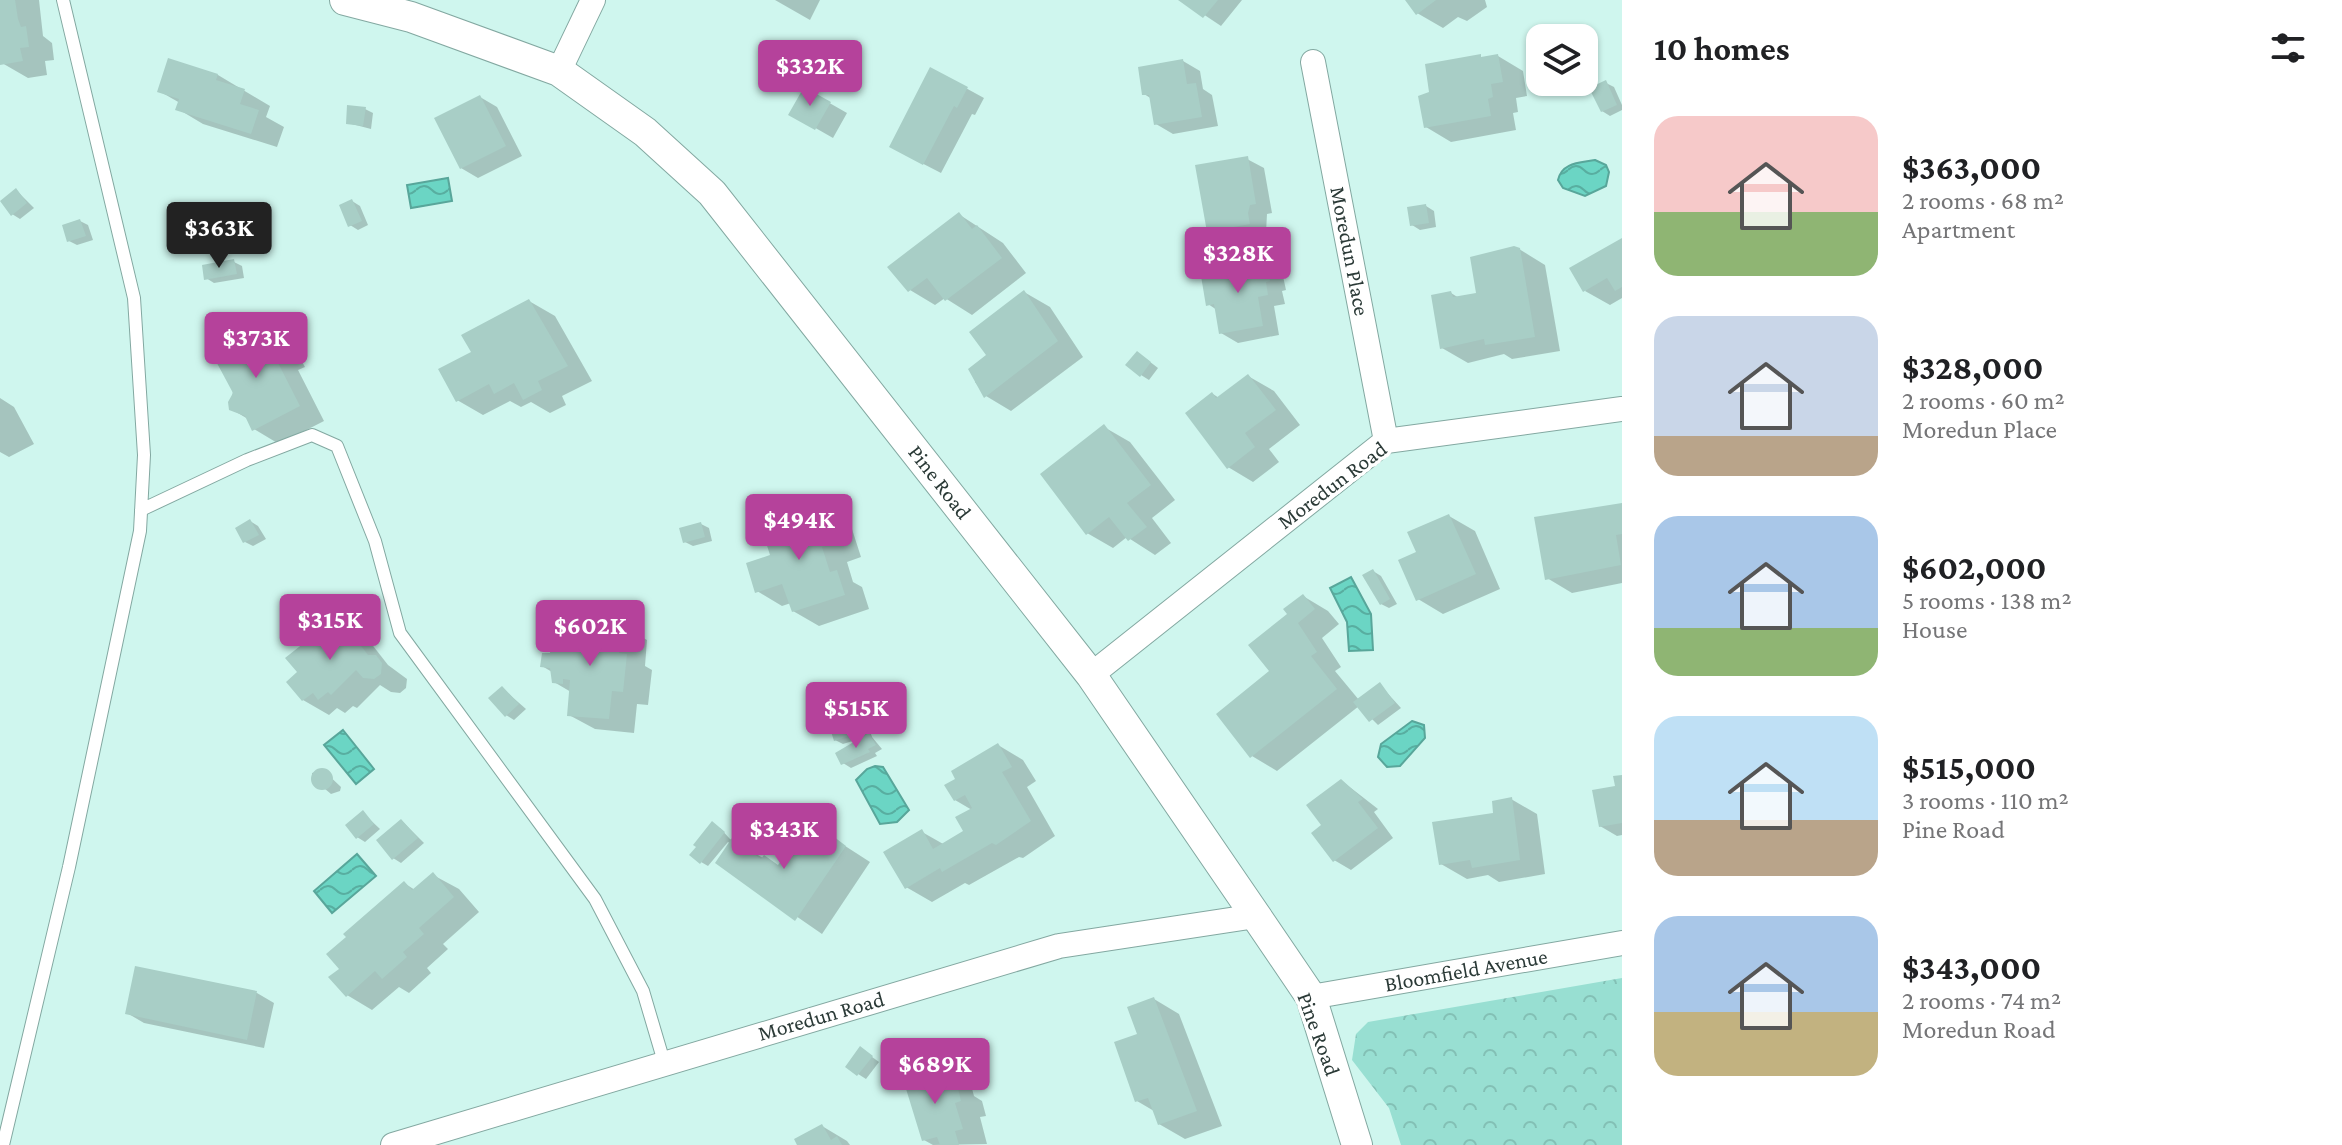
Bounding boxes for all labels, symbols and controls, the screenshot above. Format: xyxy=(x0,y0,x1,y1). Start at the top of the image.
map controls xyxy=(1526,24,1598,96)
button: layers xyxy=(1526,24,1598,96)
icon: filters xyxy=(2266,26,2310,70)
text: 10 homes xyxy=(1654,30,1790,67)
pin: $332K xyxy=(754,40,866,108)
text: $332K xyxy=(776,51,844,80)
icon: home xyxy=(1718,148,1814,244)
text: $363,000 xyxy=(1902,149,2041,186)
street label: Moredun Place xyxy=(1325,184,1375,318)
text: 2 rooms · 68 m² xyxy=(1902,186,2064,215)
pin: $363K xyxy=(163,202,275,270)
text: $363K xyxy=(185,213,253,242)
text: Apartment xyxy=(1902,215,2015,244)
pin: $328K xyxy=(1182,227,1294,295)
text: $328K xyxy=(1203,238,1273,267)
pin: $373K xyxy=(200,312,312,380)
text: $373K xyxy=(223,323,289,352)
icon: home xyxy=(1718,348,1814,444)
text: $328,000 xyxy=(1902,349,2043,386)
text: 2 rooms · 60 m² xyxy=(1902,386,2065,415)
text: Moredun Place xyxy=(1902,415,2057,444)
street label: Moredun Road xyxy=(1273,436,1392,534)
street label: Pine Road xyxy=(903,440,977,524)
pin: $494K xyxy=(743,494,855,562)
text: $494K xyxy=(763,505,835,534)
icon: home xyxy=(1718,548,1814,644)
text: $602,000 xyxy=(1902,549,2046,586)
text: 5 rooms · 138 m² xyxy=(1902,586,2072,615)
pin: $315K xyxy=(274,594,386,662)
pin: $602K xyxy=(534,600,646,668)
text: $315K xyxy=(298,605,362,634)
text: $602K xyxy=(554,611,626,640)
text: House xyxy=(1902,615,1967,644)
pin: $515K xyxy=(800,682,912,750)
text: $515K xyxy=(824,693,888,722)
icon: home xyxy=(1718,748,1814,844)
text: $515,000 xyxy=(1902,749,2036,786)
text: 3 rooms · 110 m² xyxy=(1902,786,2069,815)
pin: $343K xyxy=(728,803,840,871)
text: $343K xyxy=(750,814,818,843)
text: Pine Road xyxy=(1902,815,2005,844)
street label: Bloomfield Avenue xyxy=(1383,943,1549,997)
icon: home xyxy=(1718,948,1814,1044)
text: $343,000 xyxy=(1902,949,2041,986)
street label: Moredun Road xyxy=(755,986,887,1046)
text: 2 rooms · 74 m² xyxy=(1902,986,2061,1015)
street label: Pine Road xyxy=(1292,989,1346,1080)
text: Moredun Road xyxy=(1902,1015,2056,1044)
pin: $689K xyxy=(879,1038,991,1106)
text: $689K xyxy=(899,1049,971,1078)

